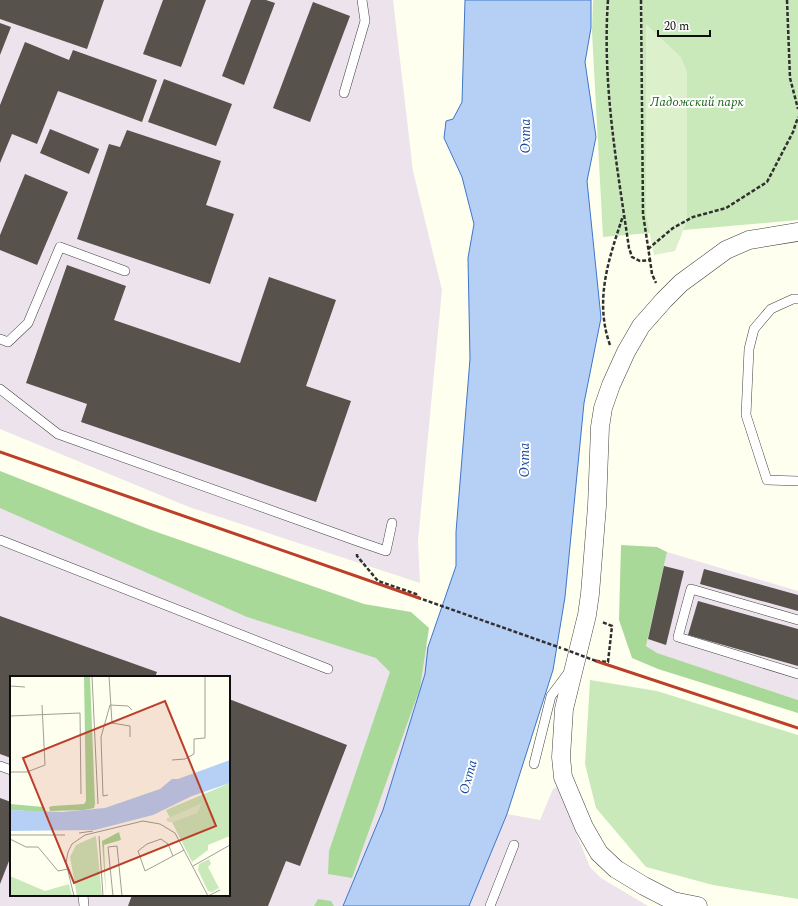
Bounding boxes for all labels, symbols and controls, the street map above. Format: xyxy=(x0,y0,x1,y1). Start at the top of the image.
scale bar xyxy=(658,12,710,38)
text: 20 m xyxy=(664,17,689,36)
park label: Ладожский парк xyxy=(649,92,744,112)
water label: Охта xyxy=(515,119,536,153)
water label: Охта xyxy=(514,443,535,477)
inset map xyxy=(10,676,230,896)
water label: Охта xyxy=(453,757,483,797)

